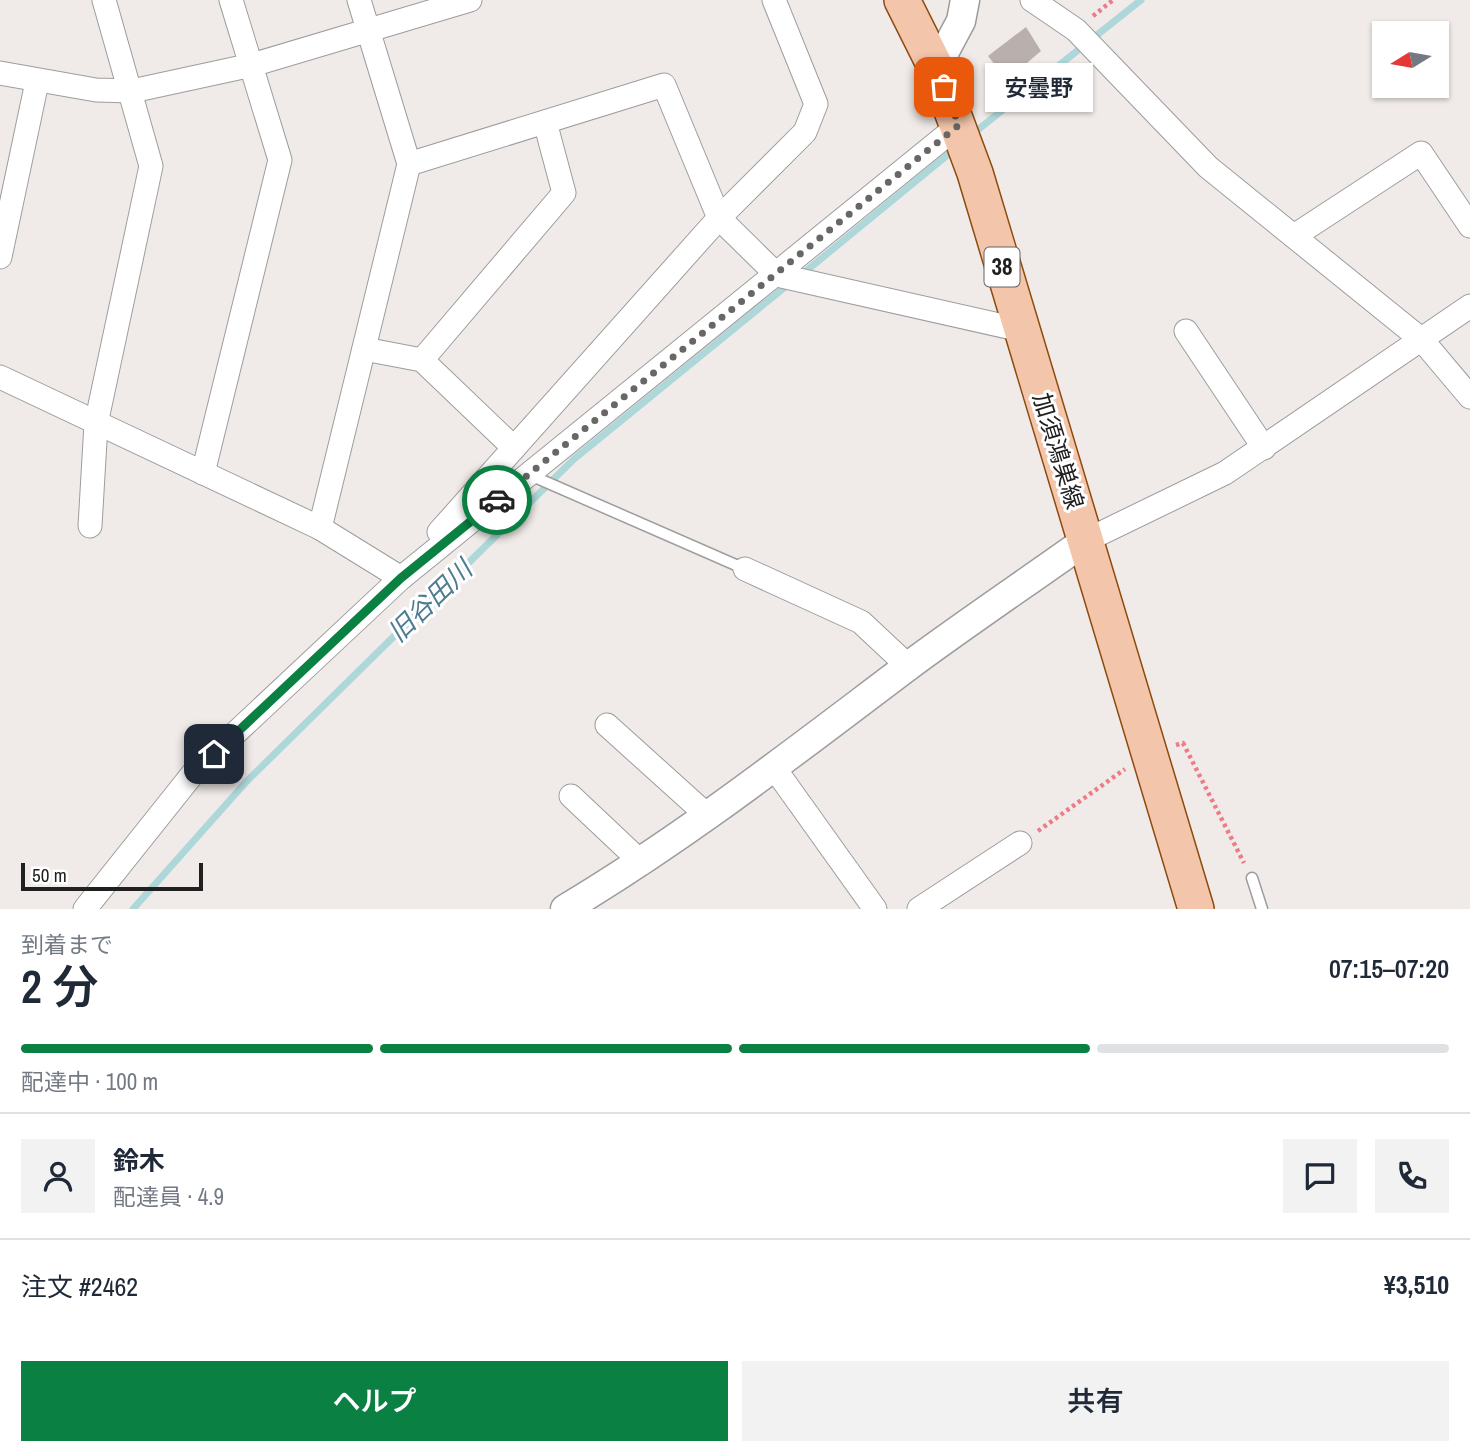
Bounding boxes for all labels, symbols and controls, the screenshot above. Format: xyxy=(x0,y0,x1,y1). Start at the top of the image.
north arrow xyxy=(1372,21,1449,98)
map controls xyxy=(1372,21,1449,98)
pin xyxy=(914,57,974,117)
callout: 安曇野 xyxy=(986,62,1094,112)
icon: bag xyxy=(925,68,963,106)
text: 安曇野 xyxy=(1005,72,1074,103)
road number: 38 xyxy=(984,248,1020,286)
street label: 加須鴻巣線 xyxy=(1026,389,1092,513)
courier xyxy=(462,465,532,535)
icon: car xyxy=(478,481,516,519)
water label: 旧谷田川 xyxy=(380,550,481,649)
pin xyxy=(184,724,244,784)
icon: home xyxy=(195,735,233,773)
scale bar xyxy=(21,860,203,892)
text: 50 m xyxy=(32,862,67,888)
text: 到着まで xyxy=(21,929,113,960)
text: 07:15–07:20 xyxy=(1329,951,1449,986)
text: 2 分 xyxy=(21,955,98,1017)
text: 配達中 · 100 m xyxy=(21,1066,158,1097)
button: person xyxy=(21,1139,95,1213)
button: chat xyxy=(1283,1139,1357,1213)
button: phone xyxy=(1375,1139,1449,1213)
text: 鈴木 xyxy=(113,1143,165,1178)
text: 配達員 · 4.9 xyxy=(113,1181,224,1212)
text: ¥3,510 xyxy=(1384,1267,1449,1302)
text: 注文 #2462 xyxy=(21,1269,138,1304)
button: ヘルプ xyxy=(21,1361,728,1441)
button: 共有 xyxy=(742,1361,1449,1441)

